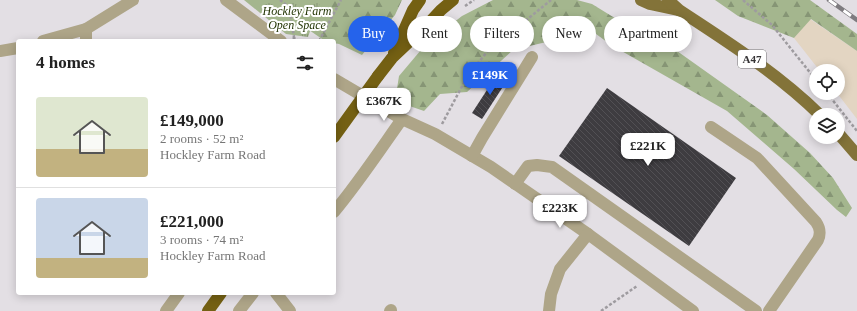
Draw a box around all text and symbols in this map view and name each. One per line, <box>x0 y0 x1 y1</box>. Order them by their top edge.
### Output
park label: Hockley Farm Open Space <box>262 4 332 32</box>
chip: Buy <box>348 16 399 52</box>
chip: Rent <box>407 16 462 52</box>
chip: Filters <box>470 16 534 52</box>
chip: New <box>542 16 596 52</box>
chip: Apartment <box>604 16 692 52</box>
road number: A47 <box>738 50 766 68</box>
icon: filters <box>294 52 316 74</box>
text: 4 homes <box>36 53 95 72</box>
pin: £149K <box>462 62 518 96</box>
map controls <box>809 64 845 144</box>
button: locate <box>809 64 845 100</box>
text: £149K <box>472 67 508 82</box>
pin: £367K <box>356 88 412 122</box>
text: £367K <box>366 93 402 108</box>
button: layers <box>809 108 845 144</box>
text: £149,000 <box>160 111 224 130</box>
icon: home <box>68 113 116 161</box>
text: 2 rooms · 52 m² <box>160 131 243 146</box>
pin: £221K <box>620 133 676 167</box>
text: £221K <box>630 138 666 153</box>
text: Hockley Farm Road <box>160 147 265 162</box>
pin: £223K <box>532 195 588 229</box>
text: £223K <box>542 200 578 215</box>
text: £221,000 <box>160 212 224 231</box>
icon: home <box>68 214 116 262</box>
text: 3 rooms · 74 m² <box>160 232 243 247</box>
text: Hockley Farm Road <box>160 248 265 263</box>

